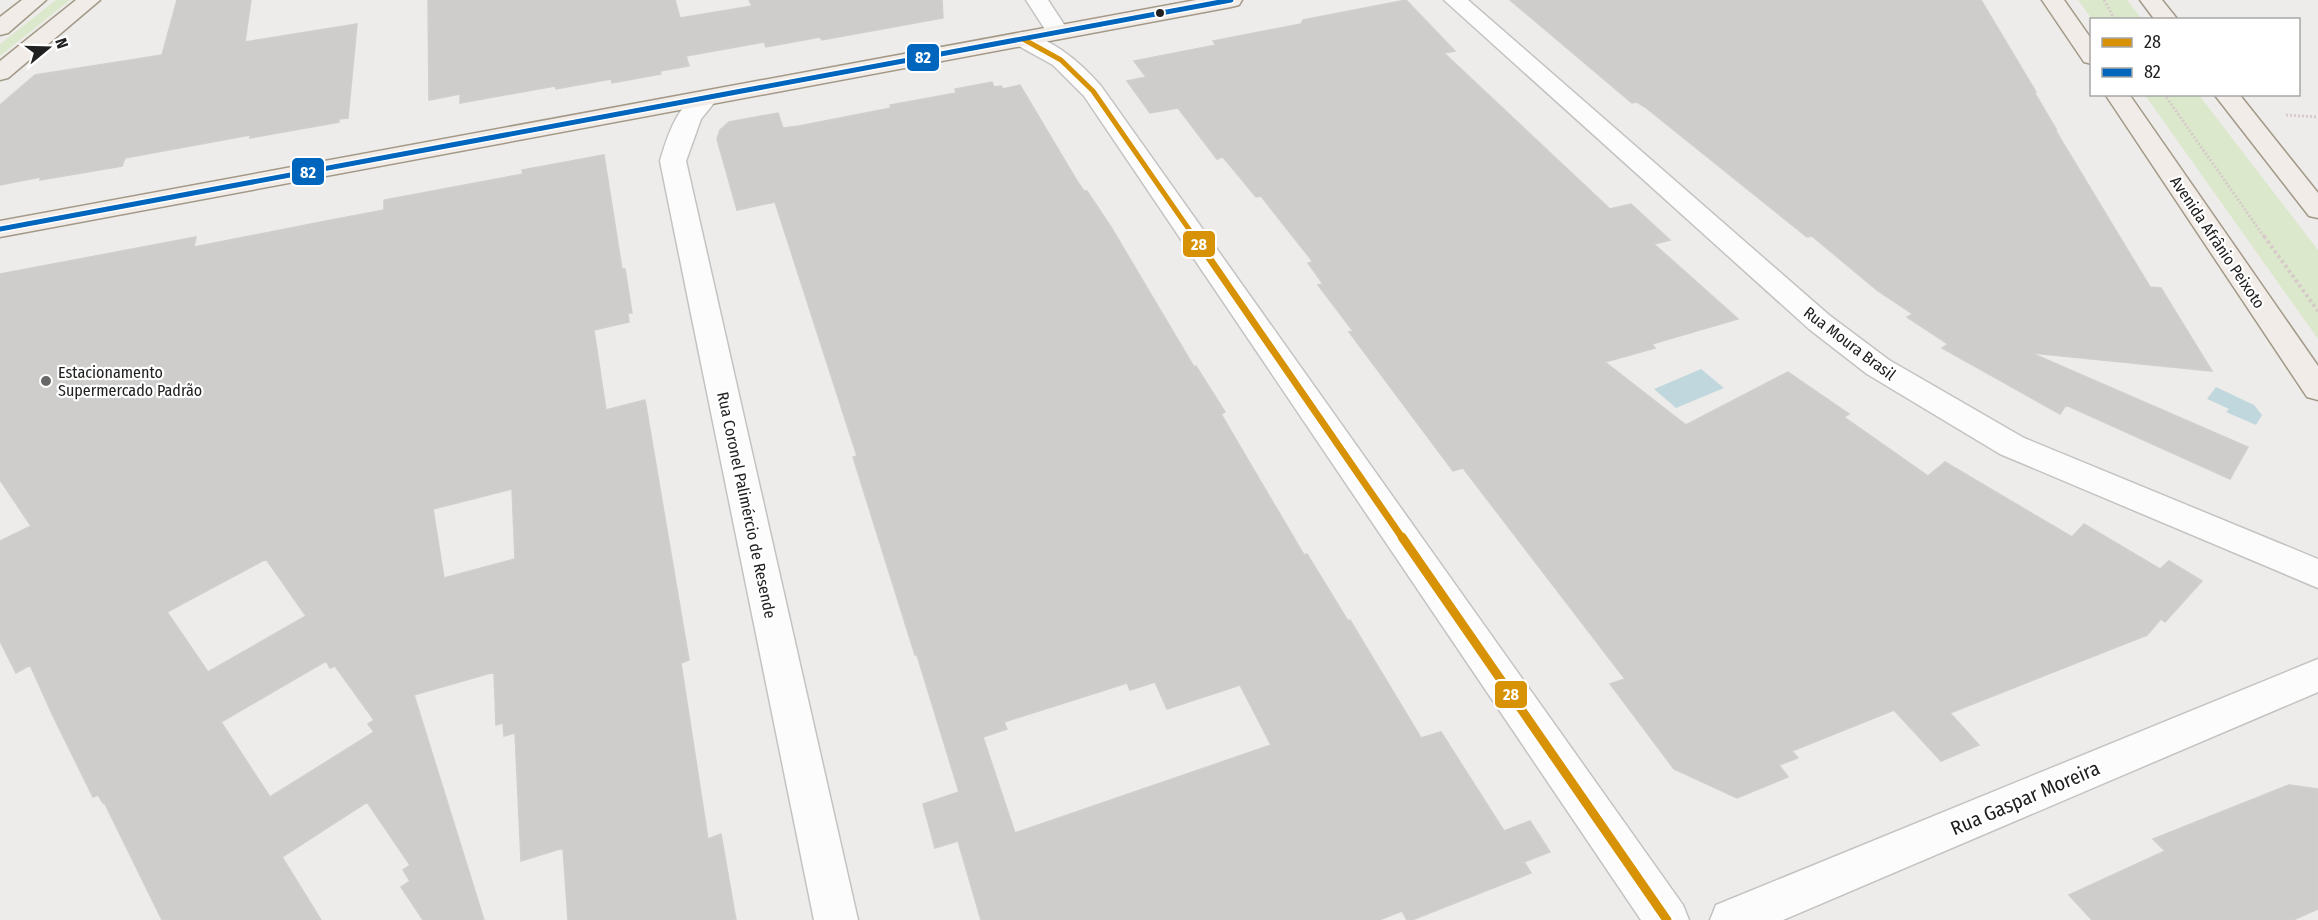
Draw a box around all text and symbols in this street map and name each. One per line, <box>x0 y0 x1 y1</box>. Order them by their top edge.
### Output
unlabelled marker <box>1154 7 1166 19</box>
north arrow <box>18 18 78 78</box>
legend <box>2090 18 2300 96</box>
text: 28 <box>2144 31 2161 53</box>
text: N <box>51 36 72 51</box>
line badge: 82 <box>906 43 940 72</box>
text: 82 <box>915 48 931 67</box>
text: 82 <box>2144 61 2161 83</box>
line badge: 82 <box>291 157 325 186</box>
text: 82 <box>300 163 316 182</box>
street label: Avenida Afrânio Peixoto <box>2166 173 2269 312</box>
line badge: 28 <box>1182 230 1216 258</box>
text: 28 <box>1190 235 1207 254</box>
street label: Rua Moura Brasil <box>1800 303 1899 384</box>
place label: Estacionamento Supermercado Padrão <box>58 363 202 400</box>
marker: Estacionamento Supermercado Padrão <box>39 374 53 388</box>
street label: Rua Coronel Palimércio de Resende <box>713 390 780 620</box>
line badge: 28 <box>1494 680 1528 709</box>
text: 28 <box>1502 685 1519 704</box>
street label: Rua Gaspar Moreira <box>1947 756 2103 840</box>

